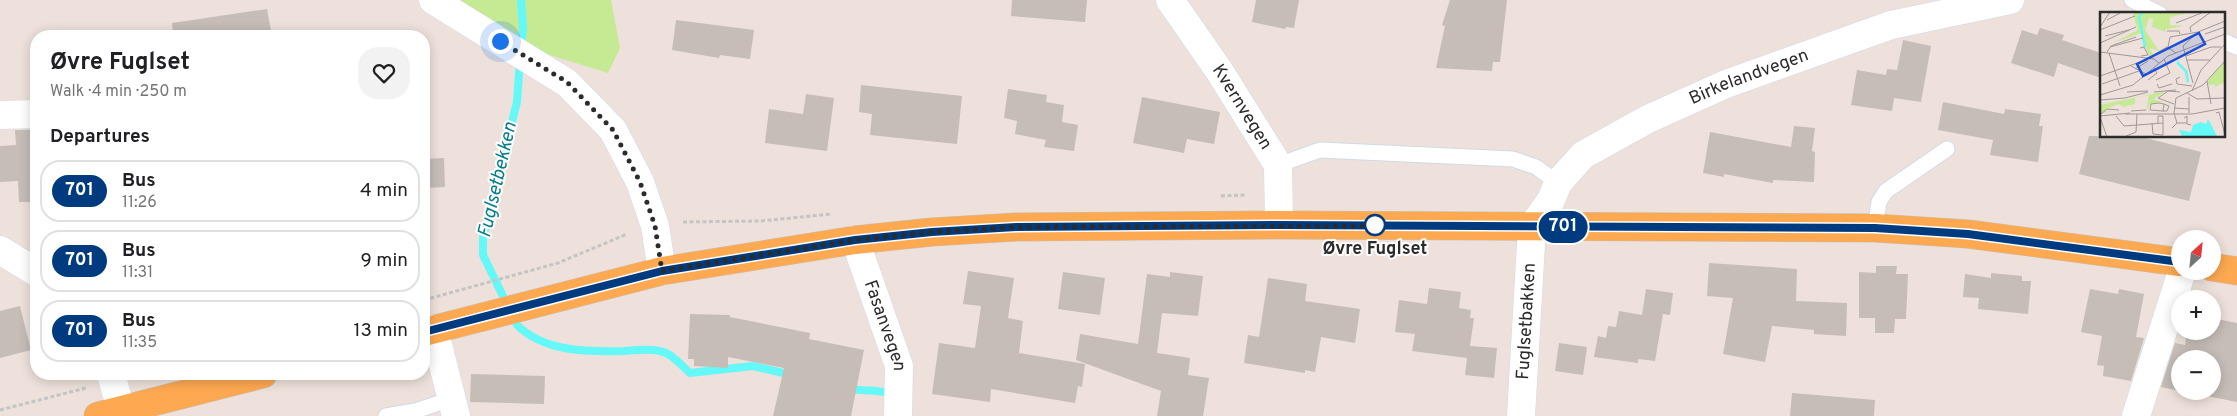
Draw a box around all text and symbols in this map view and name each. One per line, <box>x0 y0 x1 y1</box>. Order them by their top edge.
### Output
inset map <box>2100 12 2224 138</box>
your location <box>488 29 513 54</box>
street label: Birkelandvegen <box>1686 44 1812 111</box>
button: heart <box>358 47 410 99</box>
text: Øvre Fuglset <box>50 48 190 78</box>
street label: Kvernvegen <box>1207 60 1277 154</box>
text: Walk · 4 min · 250 m <box>50 82 187 102</box>
water label: Fuglsetbekken <box>473 119 523 240</box>
text: Departures <box>50 125 150 149</box>
text: Bus <box>122 169 156 193</box>
text: 701 <box>65 179 94 202</box>
text: 4 min <box>360 179 408 203</box>
text: 11:26 <box>122 193 157 213</box>
line badge: 701 <box>1534 211 1592 243</box>
marker: Øvre Fuglset <box>1364 214 1386 236</box>
text: 701 <box>1549 215 1577 238</box>
north arrow <box>2171 230 2221 280</box>
map controls <box>2171 230 2221 400</box>
place label: Øvre Fuglset <box>1323 238 1427 261</box>
text: Bus <box>122 239 156 263</box>
text: 701 <box>65 249 94 272</box>
text: 9 min <box>361 249 408 273</box>
street label: Fuglsetbakken <box>1512 262 1541 380</box>
text: 11:31 <box>122 263 153 283</box>
street label: Fasanvegen <box>858 277 911 371</box>
button: + <box>2171 290 2221 340</box>
text: Bus <box>122 309 156 333</box>
text: 701 <box>65 319 94 342</box>
text: 13 min <box>353 319 408 343</box>
text: 11:35 <box>122 333 157 353</box>
button: − <box>2171 350 2221 400</box>

